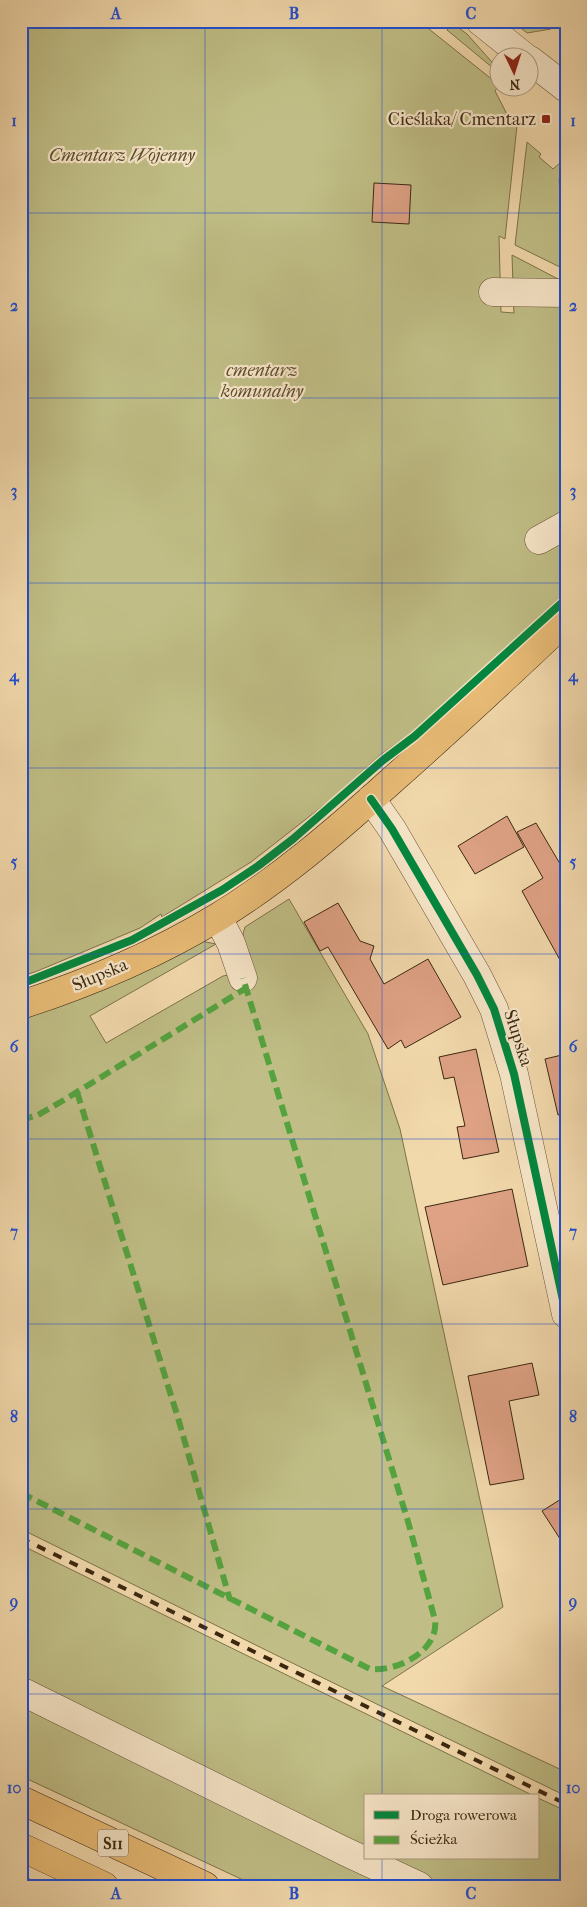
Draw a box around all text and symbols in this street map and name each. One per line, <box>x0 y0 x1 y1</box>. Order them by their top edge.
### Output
text: A <box>110 4 122 23</box>
text: B <box>289 4 299 23</box>
text: C <box>466 4 477 23</box>
north arrow <box>490 48 540 98</box>
text: N <box>509 76 521 93</box>
place label: Cieślaka/ Cmentarz <box>388 109 536 130</box>
text: 1 <box>11 111 17 130</box>
text: 1 <box>570 111 576 130</box>
marker: Cieślaka/ Cmentarz <box>540 113 552 125</box>
park label: Cmentarz Wojenny <box>49 145 195 166</box>
text: 2 <box>10 296 18 315</box>
text: 2 <box>569 296 577 315</box>
park label: cmentarz komunalny <box>220 360 304 402</box>
text: 3 <box>11 481 17 501</box>
text: 3 <box>570 481 576 501</box>
text: 4 <box>8 666 20 686</box>
text: 4 <box>567 666 579 686</box>
text: 5 <box>11 852 18 871</box>
text: 5 <box>570 852 577 871</box>
street label: Słupska <box>69 954 132 996</box>
street label: Słupska <box>499 1007 537 1070</box>
text: 6 <box>10 1037 19 1056</box>
text: 6 <box>569 1037 578 1056</box>
text: 7 <box>9 1222 18 1241</box>
text: 7 <box>568 1222 577 1241</box>
text: 8 <box>10 1407 18 1426</box>
text: 8 <box>569 1407 577 1426</box>
text: 9 <box>9 1592 18 1612</box>
text: 9 <box>568 1592 577 1612</box>
text: 10 <box>7 1778 21 1797</box>
text: 10 <box>566 1778 580 1797</box>
legend <box>364 1794 540 1860</box>
text: Droga rowerowa <box>410 1806 518 1824</box>
road number: S11 <box>98 1830 128 1856</box>
text: Ścieżka <box>410 1830 458 1848</box>
text: A <box>110 1884 122 1903</box>
text: B <box>289 1884 299 1903</box>
text: C <box>466 1884 477 1903</box>

